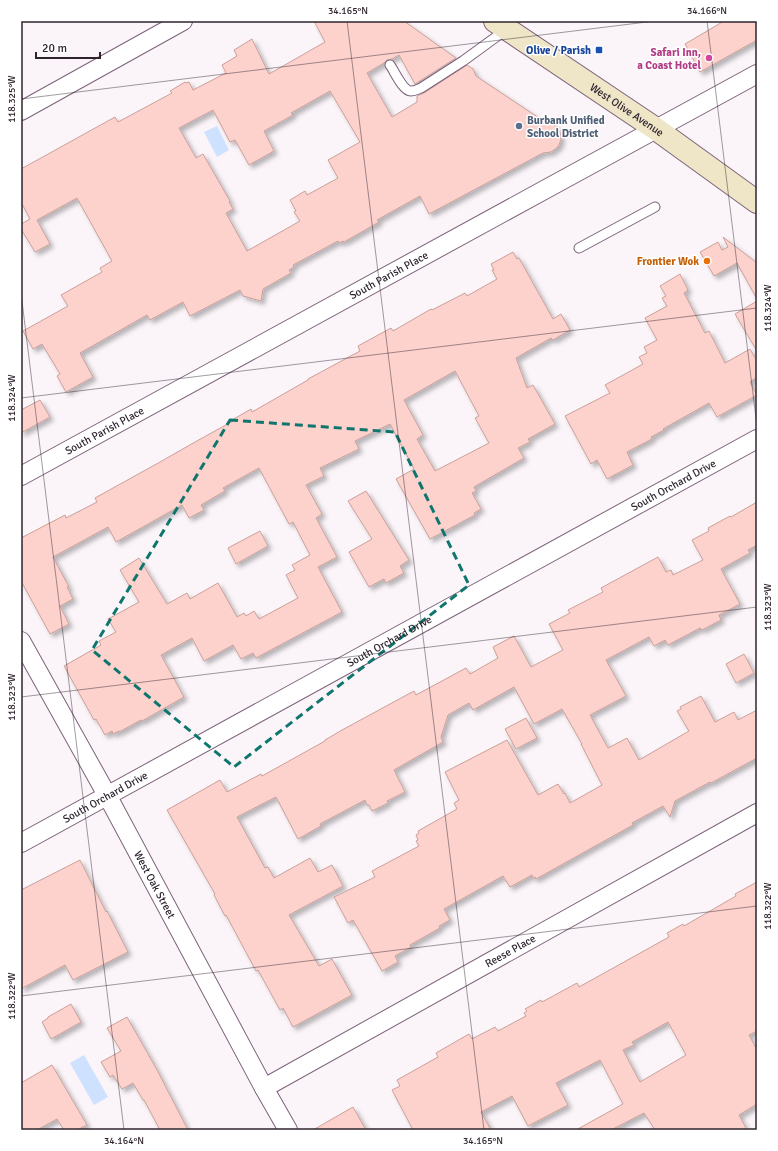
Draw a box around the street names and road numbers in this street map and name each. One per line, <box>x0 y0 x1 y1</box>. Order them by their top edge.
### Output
street label: West Olive Avenue <box>587 81 666 139</box>
street label: South Parish Place <box>347 249 431 302</box>
street label: South Parish Place <box>63 404 146 458</box>
street label: South Orchard Drive <box>629 457 718 514</box>
street label: South Orchard Drive <box>345 613 434 670</box>
street label: South Orchard Drive <box>61 769 150 826</box>
street label: West Oak Street <box>131 849 178 921</box>
street label: Reese Place <box>483 932 538 970</box>

